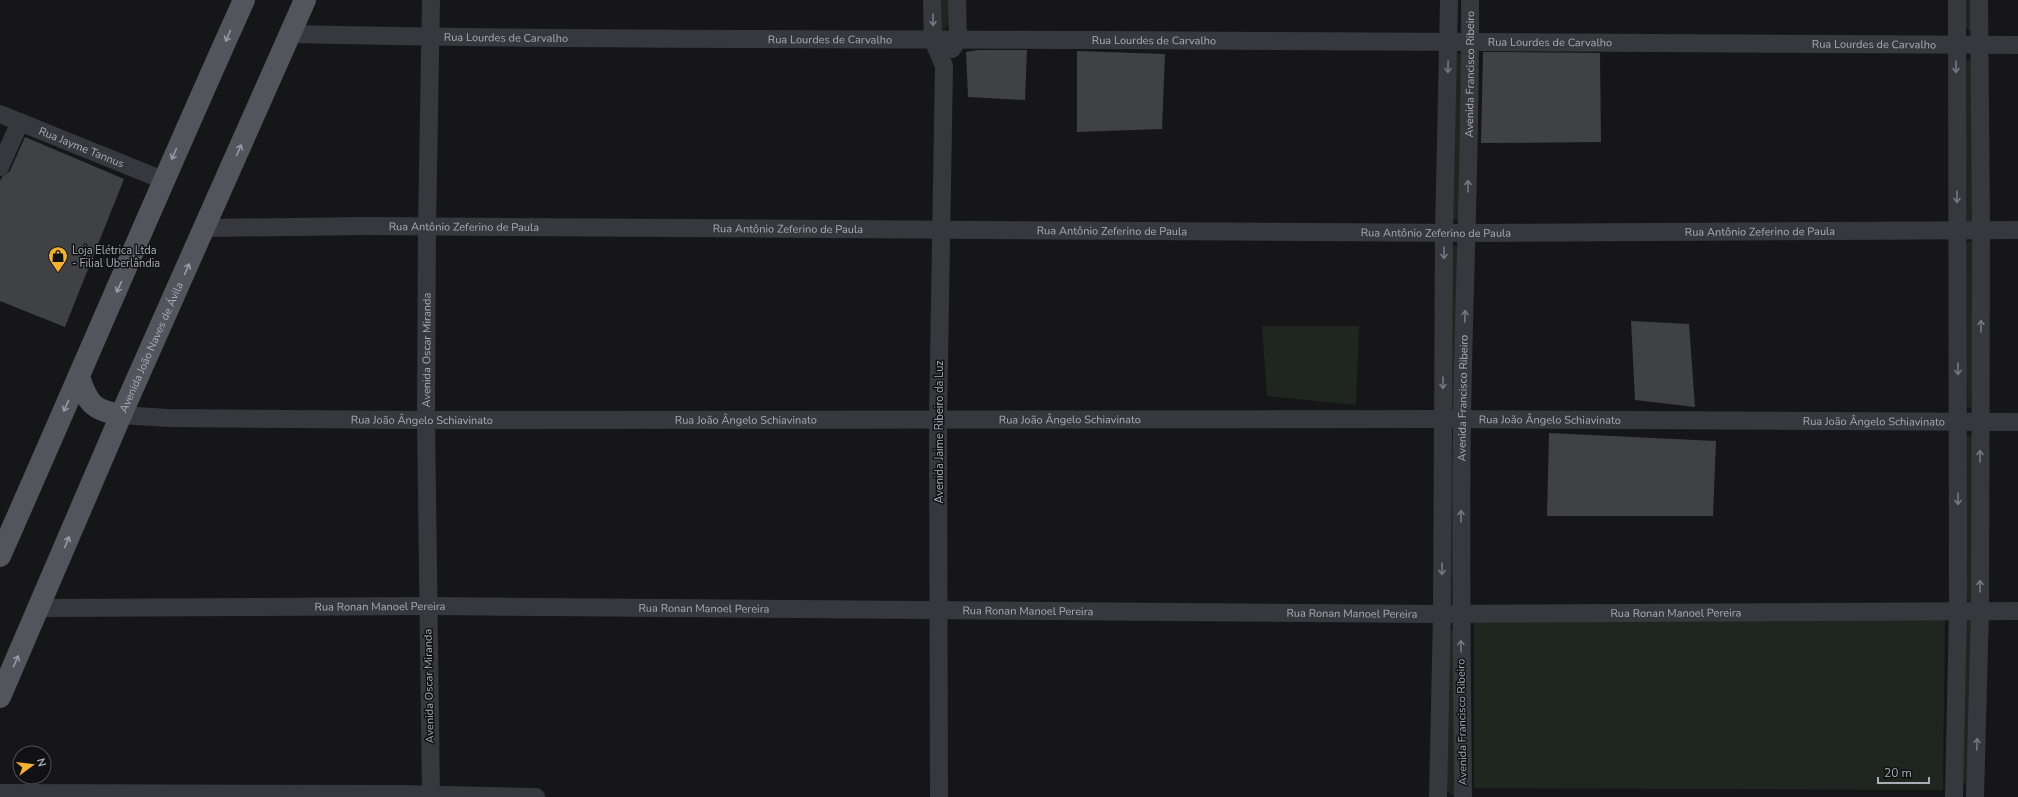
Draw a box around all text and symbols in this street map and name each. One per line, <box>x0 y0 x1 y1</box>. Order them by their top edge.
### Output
street label: Avenida Francisco Ribeiro <box>1461 11 1478 138</box>
one-way arrow <box>929 13 937 26</box>
one-way arrow <box>224 29 231 41</box>
street label: Rua Lourdes de Carvalho <box>444 29 568 46</box>
street label: Rua Lourdes de Carvalho <box>768 32 892 47</box>
street label: Rua Lourdes de Carvalho <box>1092 32 1216 48</box>
street label: Rua Lourdes de Carvalho <box>1488 34 1612 50</box>
street label: Rua Lourdes de Carvalho <box>1812 36 1936 52</box>
one-way arrow <box>1444 60 1452 73</box>
one-way arrow <box>1952 60 1960 73</box>
street label: Rua Jayme Tannus <box>37 123 127 171</box>
one-way arrow <box>236 144 244 156</box>
one-way arrow <box>170 148 177 160</box>
one-way arrow <box>1464 180 1472 193</box>
one-way arrow <box>1953 190 1961 203</box>
street label: Rua Antônio Zeferino de Paula <box>389 219 539 235</box>
street label: Rua Antônio Zeferino de Paula <box>713 221 863 237</box>
street label: Rua Antônio Zeferino de Paula <box>1037 223 1187 239</box>
street label: Rua Antônio Zeferino de Paula <box>1685 223 1835 239</box>
street label: Rua Antônio Zeferino de Paula <box>1361 225 1511 241</box>
place label: Loja Elétrica Ltda - Filial Uberlândia <box>72 243 160 271</box>
shop icon: Loja Elétrica Ltda - Filial Uberlândia <box>47 245 69 273</box>
one-way arrow <box>1440 246 1447 259</box>
one-way arrow <box>184 263 191 275</box>
street label: Avenida João Naves de Ávila <box>116 279 187 415</box>
one-way arrow <box>114 280 122 292</box>
street label: Avenida Oscar Miranda <box>419 292 434 407</box>
one-way arrow <box>1461 310 1469 323</box>
one-way arrow <box>1977 320 1985 333</box>
street label: Avenida Francisco Ribeiro <box>1454 335 1471 461</box>
street label: Avenida Jaime Ribeiro da Luz <box>932 361 947 503</box>
one-way arrow <box>1954 362 1962 375</box>
one-way arrow <box>1439 376 1447 389</box>
one-way arrow <box>62 399 70 411</box>
street label: Rua João Ângelo Schiavinato <box>351 411 493 428</box>
street label: Rua João Ângelo Schiavinato <box>675 411 817 427</box>
street label: Rua João Ângelo Schiavinato <box>999 411 1141 427</box>
street label: Rua João Ângelo Schiavinato <box>1479 411 1621 427</box>
street label: Rua João Ângelo Schiavinato <box>1803 413 1945 429</box>
one-way arrow <box>1976 450 1984 463</box>
one-way arrow <box>1954 492 1962 505</box>
one-way arrow <box>1457 510 1465 523</box>
one-way arrow <box>64 536 71 548</box>
one-way arrow <box>1438 562 1446 575</box>
one-way arrow <box>1976 580 1984 593</box>
street label: Rua Ronan Manoel Pereira <box>314 598 446 614</box>
street label: Rua Ronan Manoel Pereira <box>638 600 770 616</box>
street label: Rua Ronan Manoel Pereira <box>962 603 1094 619</box>
street label: Rua Ronan Manoel Pereira <box>1286 605 1418 621</box>
street label: Rua Ronan Manoel Pereira <box>1610 605 1742 621</box>
street label: Avenida Oscar Miranda <box>420 628 437 743</box>
one-way arrow <box>1457 640 1465 653</box>
one-way arrow <box>12 655 20 667</box>
street label: Avenida Francisco Ribeiro <box>1453 659 1471 785</box>
one-way arrow <box>1973 738 1981 751</box>
north arrow <box>12 745 52 785</box>
text: N <box>33 757 49 768</box>
scale bar <box>1878 759 1929 785</box>
text: 20 m <box>1884 765 1912 781</box>

